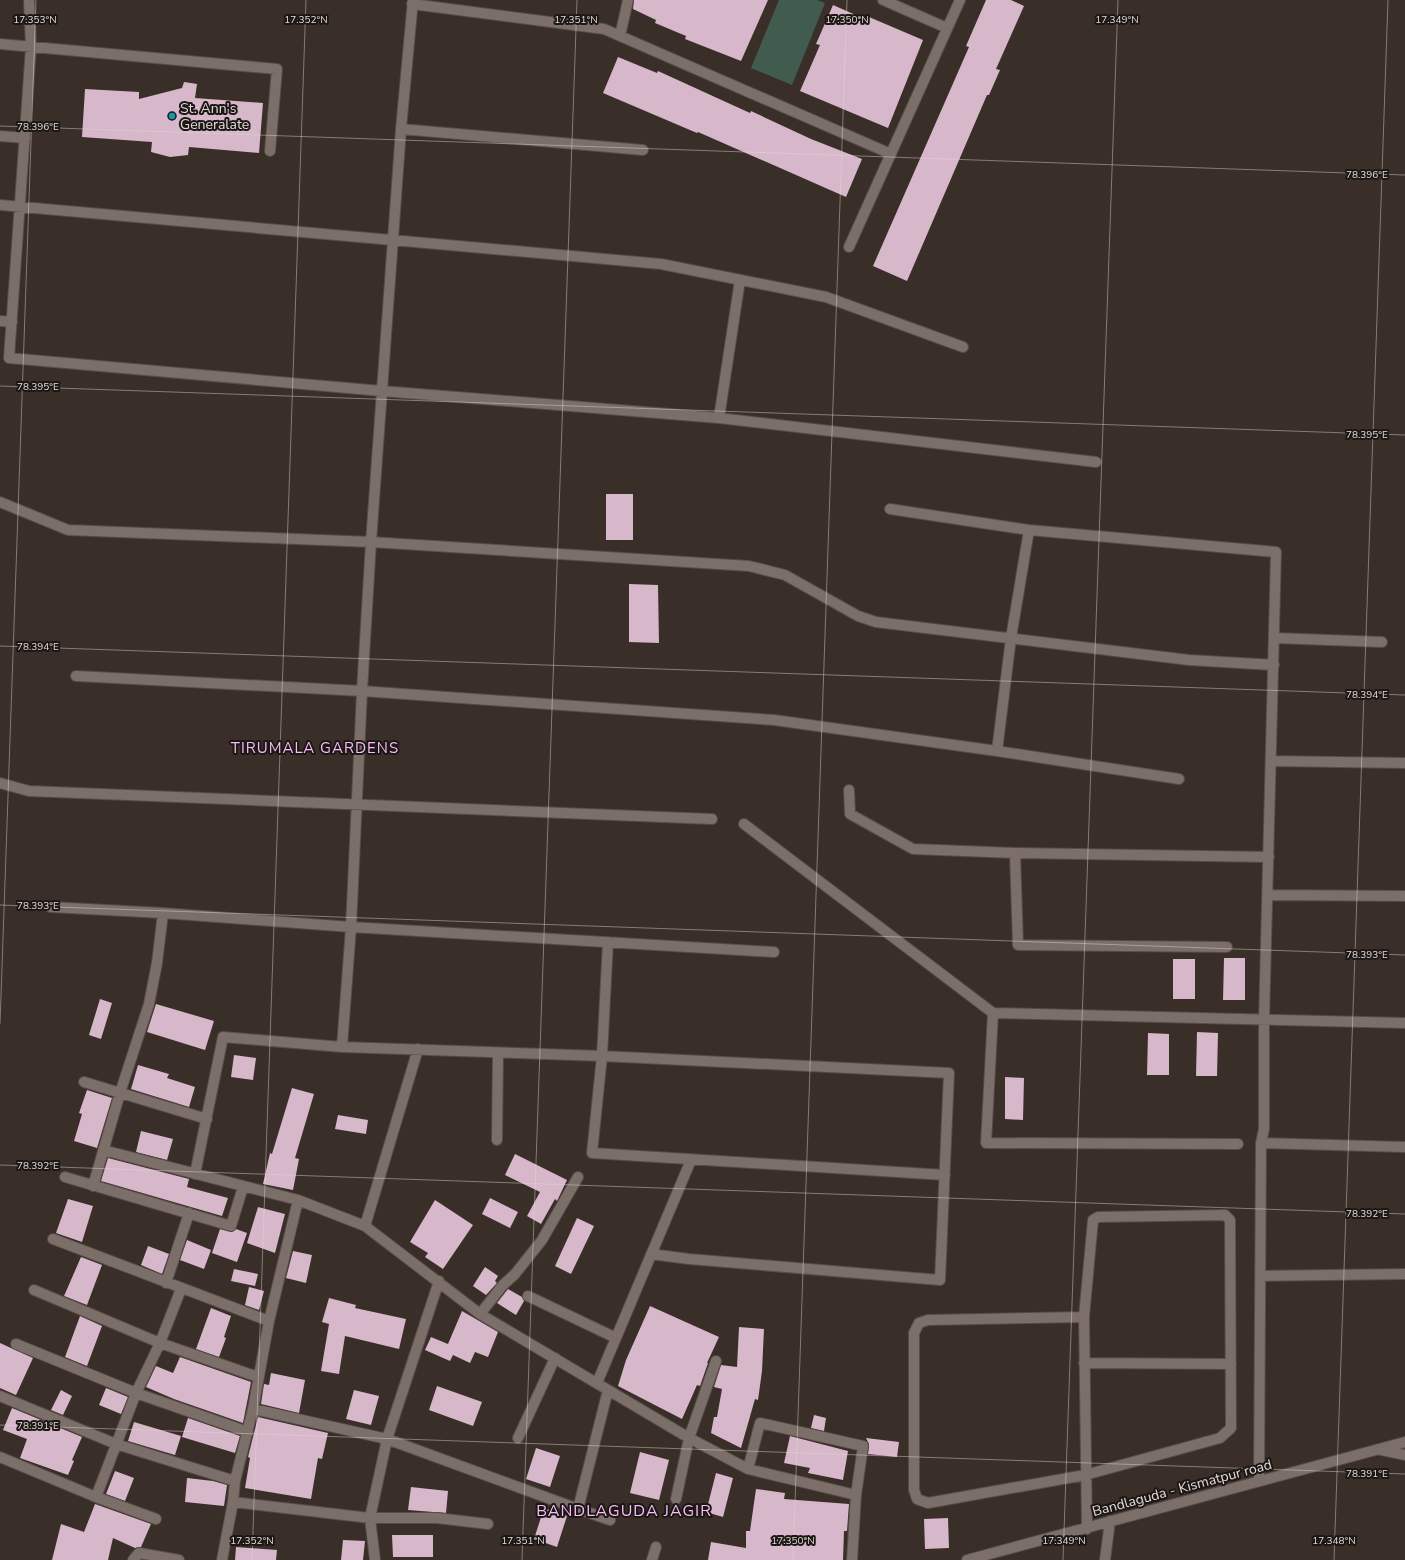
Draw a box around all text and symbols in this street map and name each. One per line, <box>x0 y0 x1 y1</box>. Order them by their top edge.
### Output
text: 17.353°N <box>13 13 57 27</box>
text: 17.352°N <box>284 13 328 27</box>
text: 17.351°N <box>554 13 598 27</box>
text: 17.350°N <box>825 13 869 27</box>
text: 17.349°N <box>1095 13 1139 27</box>
place label: St. Ann's Generalate <box>180 99 249 134</box>
marker: St. Ann's Generalate <box>167 111 177 121</box>
text: 78.396°E <box>17 120 59 134</box>
text: 78.396°E <box>1346 168 1388 182</box>
text: 78.395°E <box>17 380 59 394</box>
text: 78.395°E <box>1346 428 1388 442</box>
text: 78.394°E <box>17 640 59 654</box>
text: 78.394°E <box>1346 688 1388 702</box>
district label: TIRUMALA GARDENS <box>231 738 399 758</box>
text: 78.393°E <box>17 899 59 913</box>
text: 78.393°E <box>1346 948 1388 962</box>
text: 78.392°E <box>17 1159 59 1173</box>
text: 78.392°E <box>1346 1207 1388 1221</box>
text: 78.391°E <box>17 1419 59 1433</box>
street label: Bandlaguda - Kismatpur road <box>1090 1455 1274 1521</box>
text: 78.391°E <box>1346 1467 1388 1481</box>
district label: BANDLAGUDA JAGIR <box>536 1500 712 1522</box>
text: 17.352°N <box>230 1534 274 1548</box>
text: 17.351°N <box>501 1534 545 1548</box>
text: 17.350°N <box>771 1534 815 1548</box>
text: 17.349°N <box>1042 1534 1086 1548</box>
text: 17.348°N <box>1312 1534 1356 1548</box>

